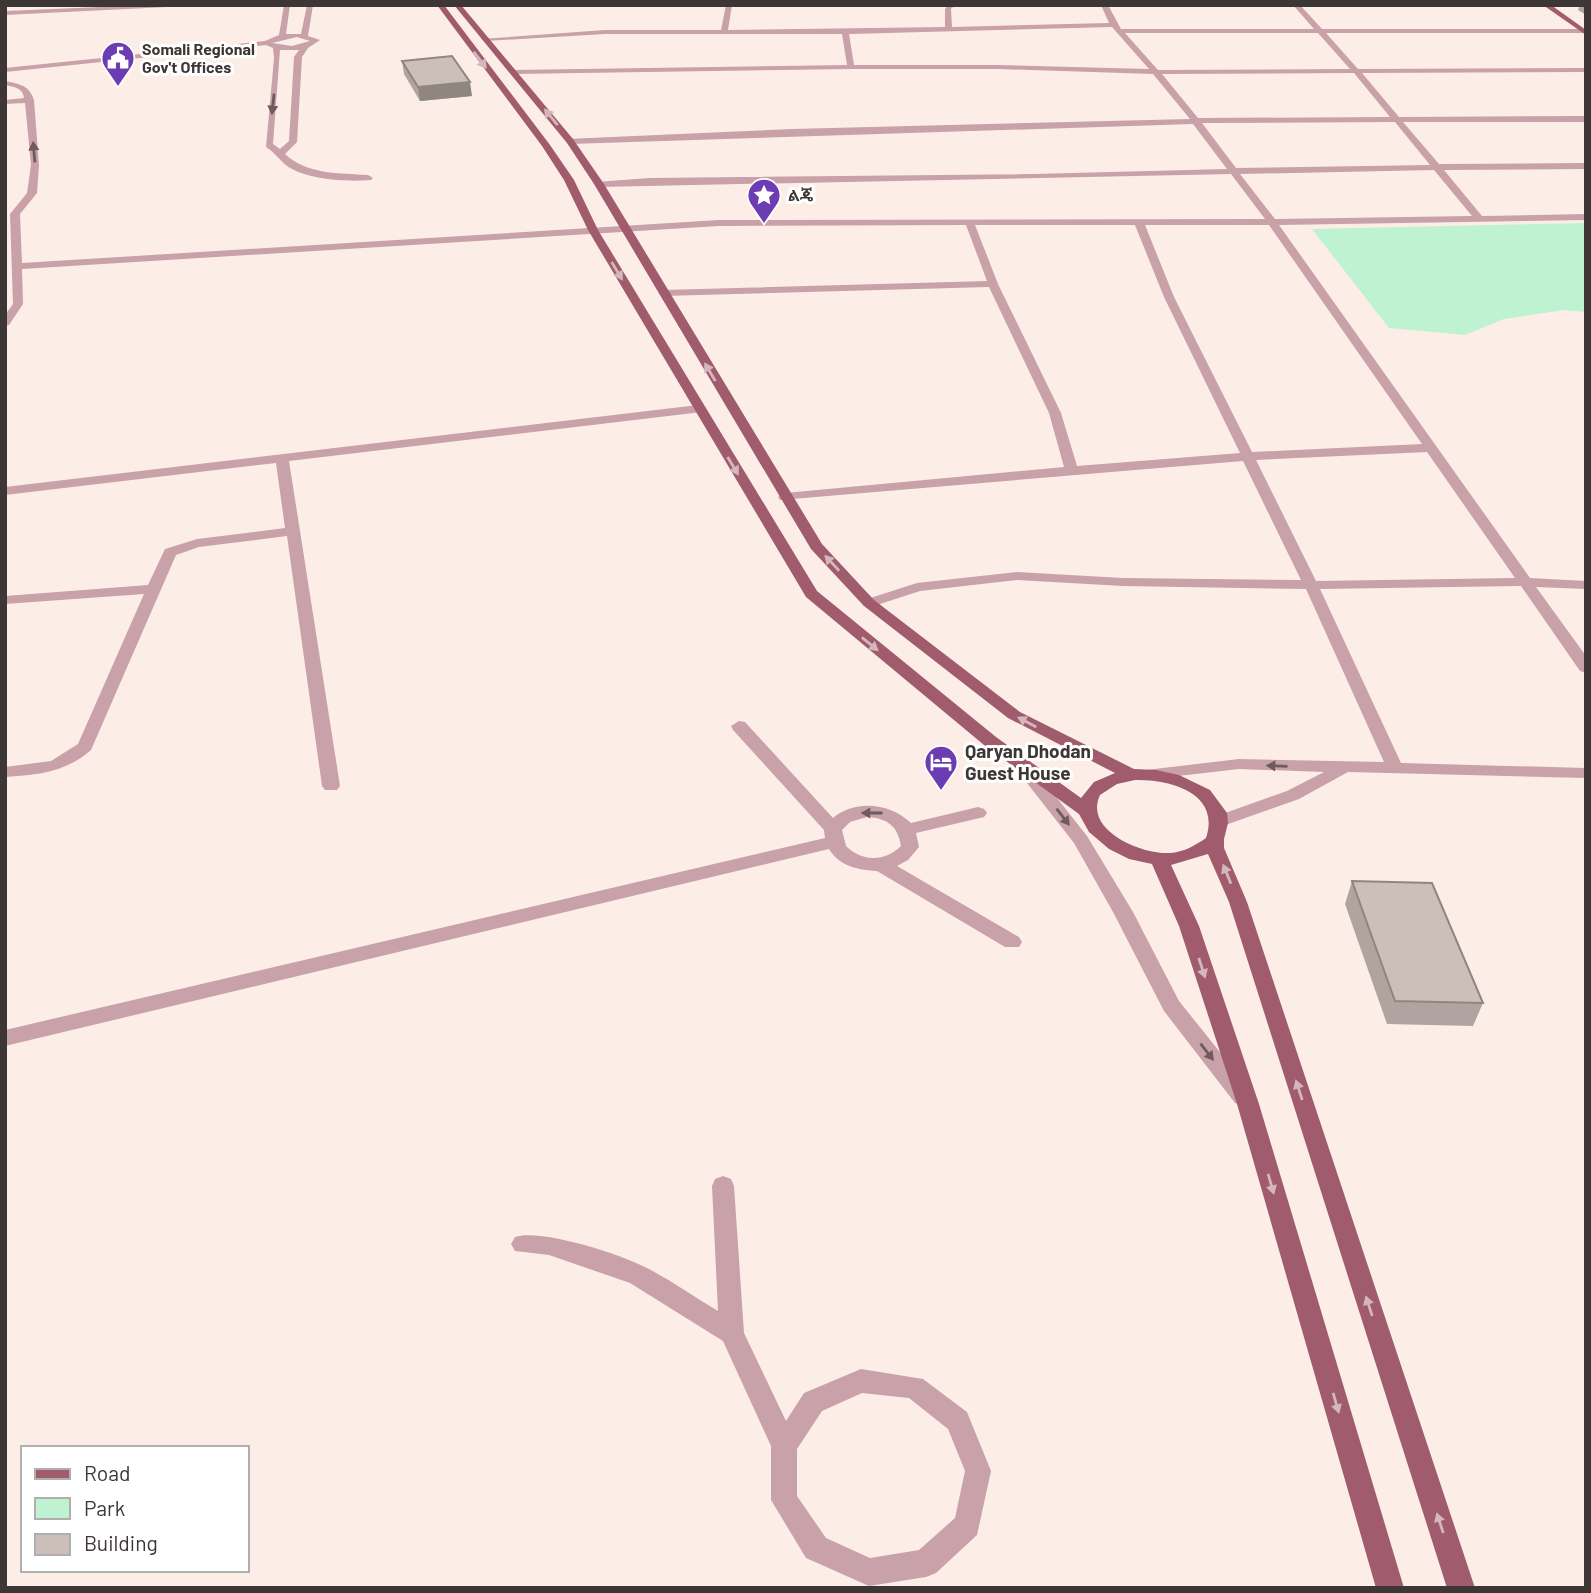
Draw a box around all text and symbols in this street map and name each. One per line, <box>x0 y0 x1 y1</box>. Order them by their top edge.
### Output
public building icon: Somali Regional Gov't Offices <box>99 39 137 88</box>
place label: Somali Regional Gov't Offices <box>142 39 255 76</box>
one-way arrow <box>473 51 487 69</box>
one-way arrow <box>267 93 278 115</box>
one-way arrow <box>543 109 558 127</box>
one-way arrow <box>28 141 39 163</box>
place icon: ልጄ <box>745 176 783 225</box>
place label: ልጄ <box>788 185 814 204</box>
one-way arrow <box>611 261 623 280</box>
one-way arrow <box>704 363 716 382</box>
one-way arrow <box>727 457 740 476</box>
one-way arrow <box>824 554 840 572</box>
one-way arrow <box>861 637 879 652</box>
one-way arrow <box>1017 716 1037 728</box>
place label: Qaryan Dhodan Guest House <box>965 739 1091 784</box>
hotel icon: Qaryan Dhodan Guest House <box>922 743 960 792</box>
one-way arrow <box>1265 760 1287 771</box>
one-way arrow <box>860 807 882 819</box>
one-way arrow <box>1055 808 1070 826</box>
one-way arrow <box>1222 864 1233 885</box>
one-way arrow <box>1198 957 1208 978</box>
one-way arrow <box>1199 1043 1214 1061</box>
one-way arrow <box>1293 1079 1304 1100</box>
one-way arrow <box>1267 1174 1277 1195</box>
one-way arrow <box>1364 1296 1374 1317</box>
one-way arrow <box>1331 1392 1341 1413</box>
legend <box>21 1446 248 1572</box>
text: Road <box>84 1460 130 1485</box>
text: Park <box>84 1495 125 1520</box>
one-way arrow <box>1434 1512 1444 1533</box>
text: Building <box>84 1530 158 1555</box>

